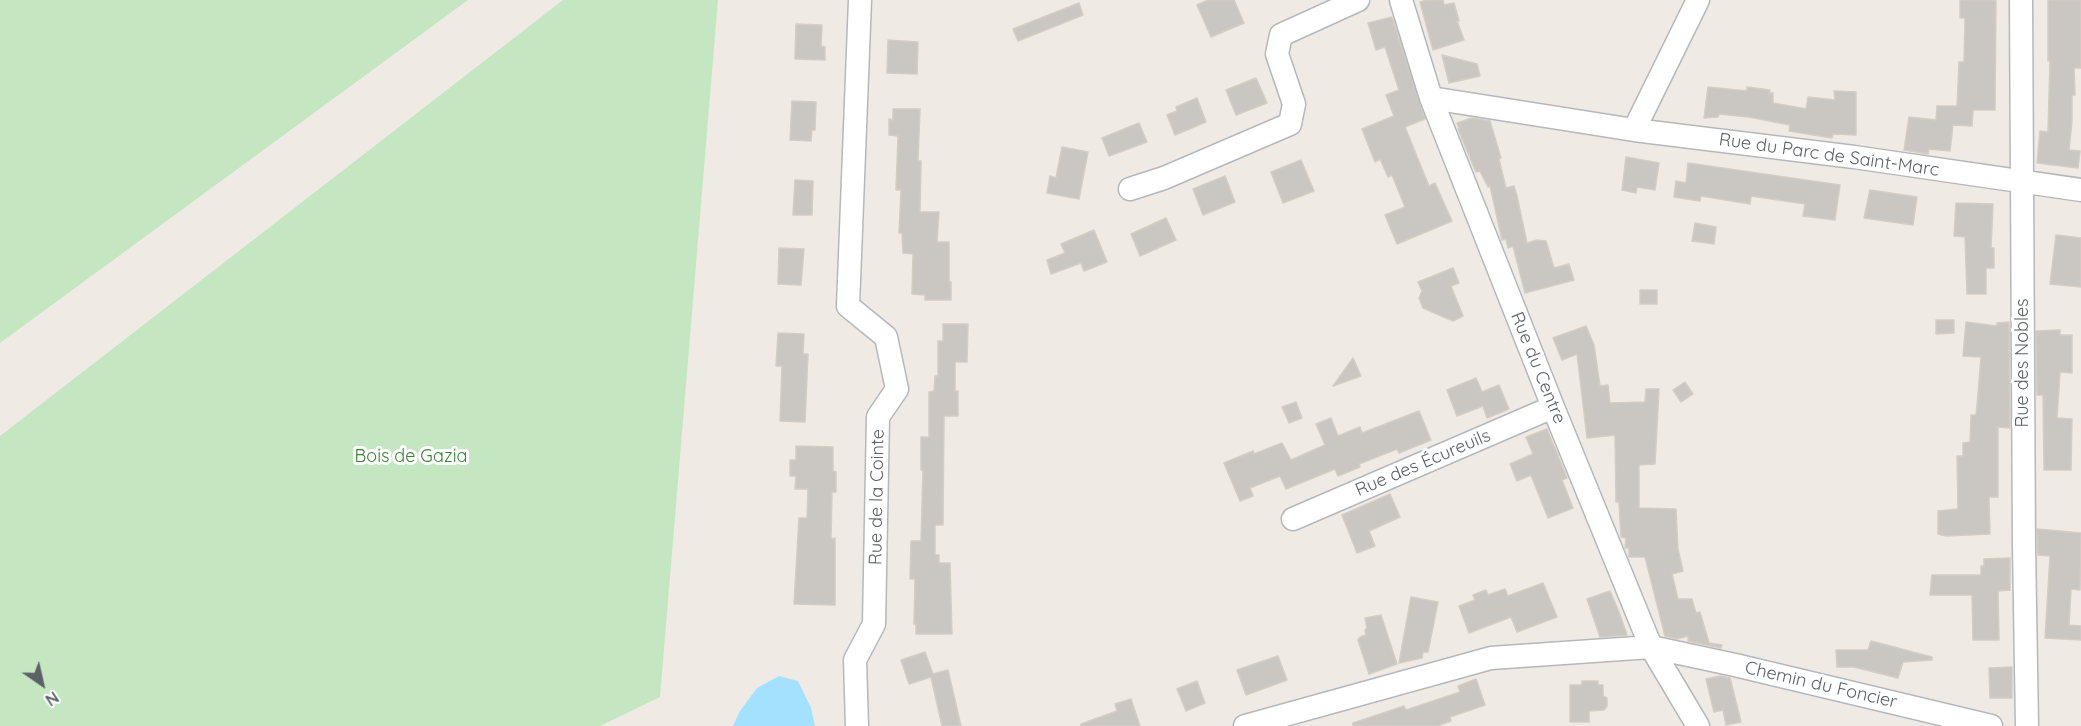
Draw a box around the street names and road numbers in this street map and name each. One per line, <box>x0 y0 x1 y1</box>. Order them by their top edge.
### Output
street label: Rue du Parc de Saint-Marc <box>1718 129 1940 181</box>
street label: Rue des Nobles <box>2012 298 2034 428</box>
street label: Rue du Centre <box>1506 309 1570 427</box>
street label: Rue des Écureuils <box>1352 425 1494 501</box>
street label: Rue de la Cointe <box>865 429 889 565</box>
street label: Chemin du Foncier <box>1743 657 1899 713</box>

